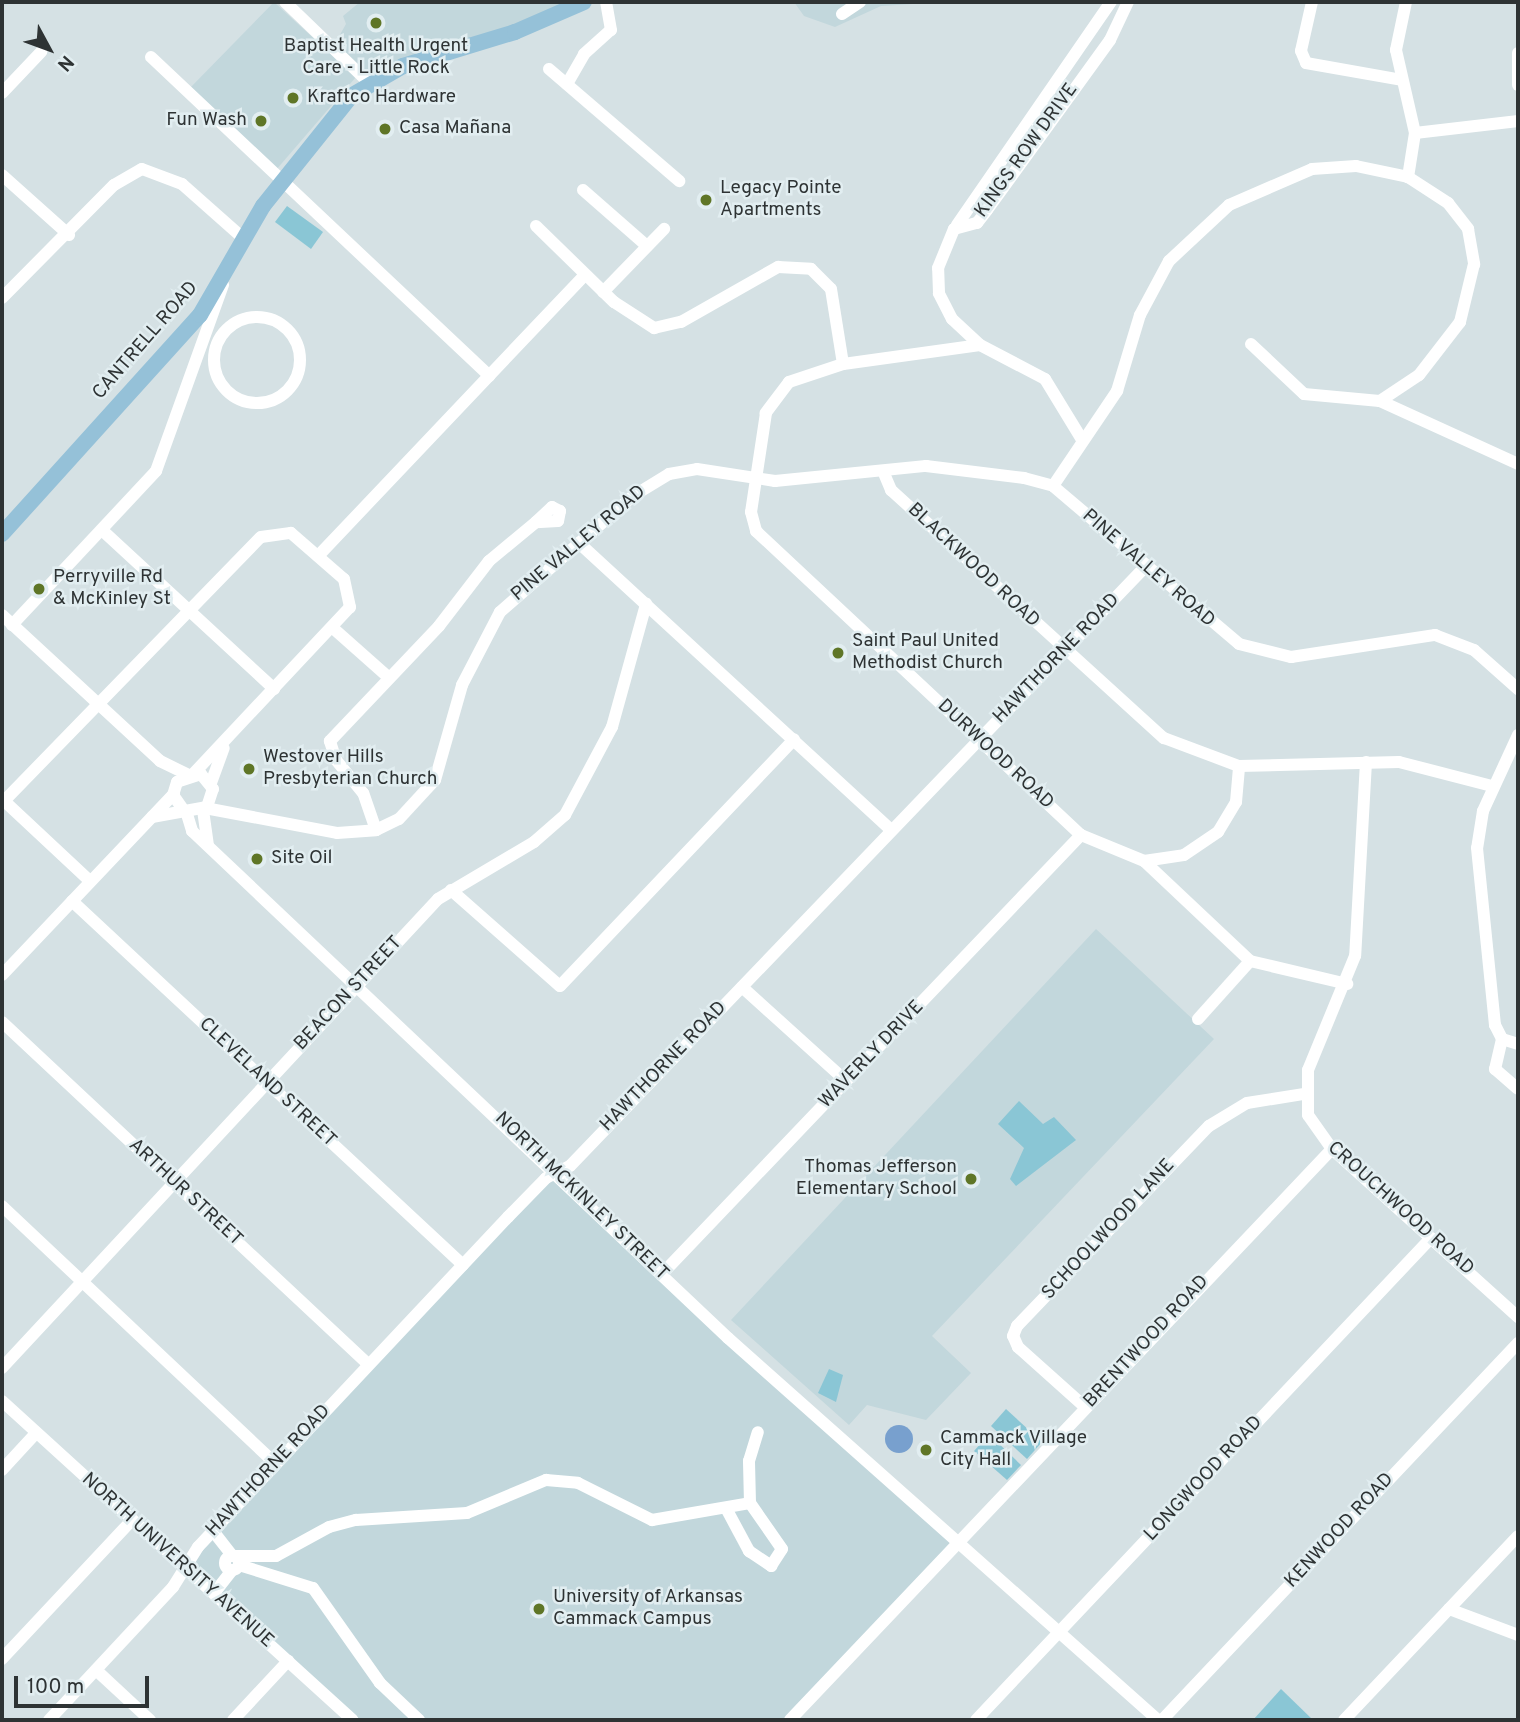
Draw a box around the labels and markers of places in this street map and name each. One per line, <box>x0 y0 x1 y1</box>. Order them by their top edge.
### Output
marker: Baptist Health Urgent Care - Little Rock <box>366 13 386 33</box>
place label: Baptist Health Urgent Care - Little Rock <box>284 36 468 80</box>
place label: Kraftco Hardware <box>307 87 456 109</box>
marker: Kraftco Hardware <box>285 90 301 106</box>
place label: Fun Wash <box>166 110 247 132</box>
marker: Fun Wash <box>253 113 269 129</box>
place label: Casa Mañana <box>399 118 511 140</box>
marker: Casa Mañana <box>377 121 393 137</box>
place label: Legacy Pointe Apartments <box>720 178 842 222</box>
marker: Legacy Pointe Apartments <box>698 192 714 208</box>
place label: Perryville Rd & McKinley St <box>53 567 171 611</box>
marker: Perryville Rd & McKinley St <box>31 581 47 597</box>
place label: Saint Paul United Methodist Church <box>852 631 1003 675</box>
marker: Saint Paul United Methodist Church <box>830 645 846 661</box>
place label: Westover Hills Presbyterian Church <box>263 747 438 791</box>
marker: Westover Hills Presbyterian Church <box>241 761 257 777</box>
place label: Site Oil <box>271 848 333 870</box>
marker: Site Oil <box>249 851 265 867</box>
place label: Thomas Jefferson Elementary School <box>796 1157 957 1201</box>
marker: Thomas Jefferson Elementary School <box>963 1171 979 1187</box>
place label: Cammack Village City Hall <box>940 1428 1088 1472</box>
marker: Cammack Village City Hall <box>918 1442 934 1458</box>
place label: University of Arkansas Cammack Campus <box>553 1587 744 1631</box>
marker: University of Arkansas Cammack Campus <box>531 1601 547 1617</box>

